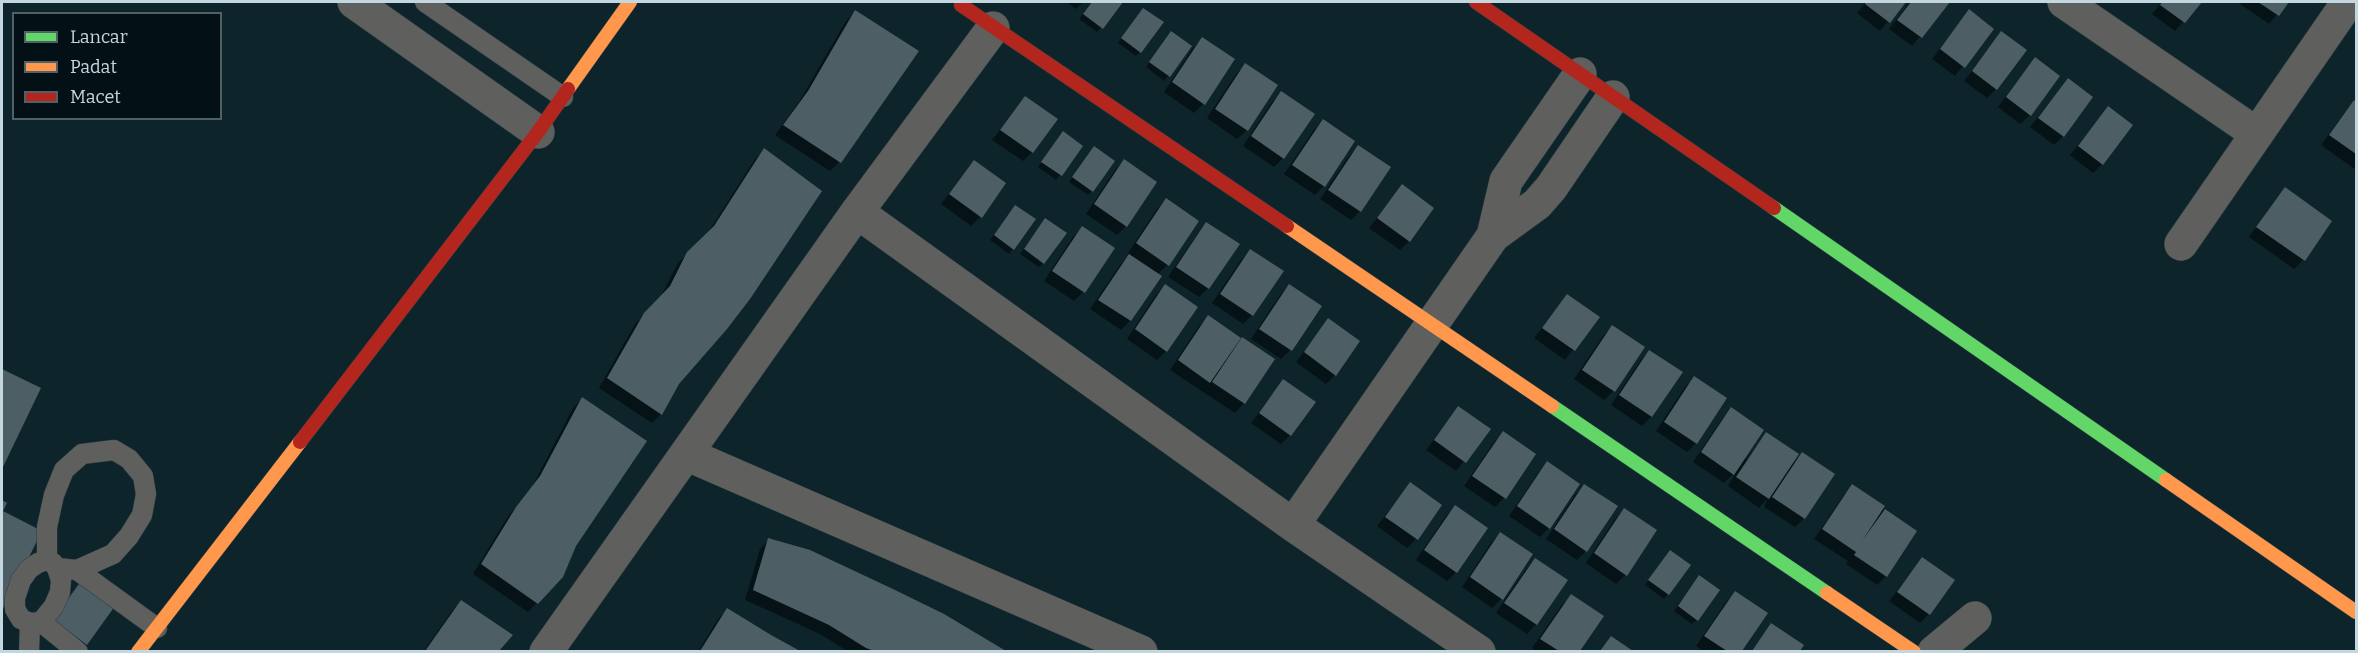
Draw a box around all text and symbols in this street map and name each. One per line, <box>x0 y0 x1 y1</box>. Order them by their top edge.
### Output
legend <box>12 12 222 120</box>
text: Lancar <box>70 26 128 48</box>
text: Padat <box>70 56 117 78</box>
text: Macet <box>70 86 121 108</box>

